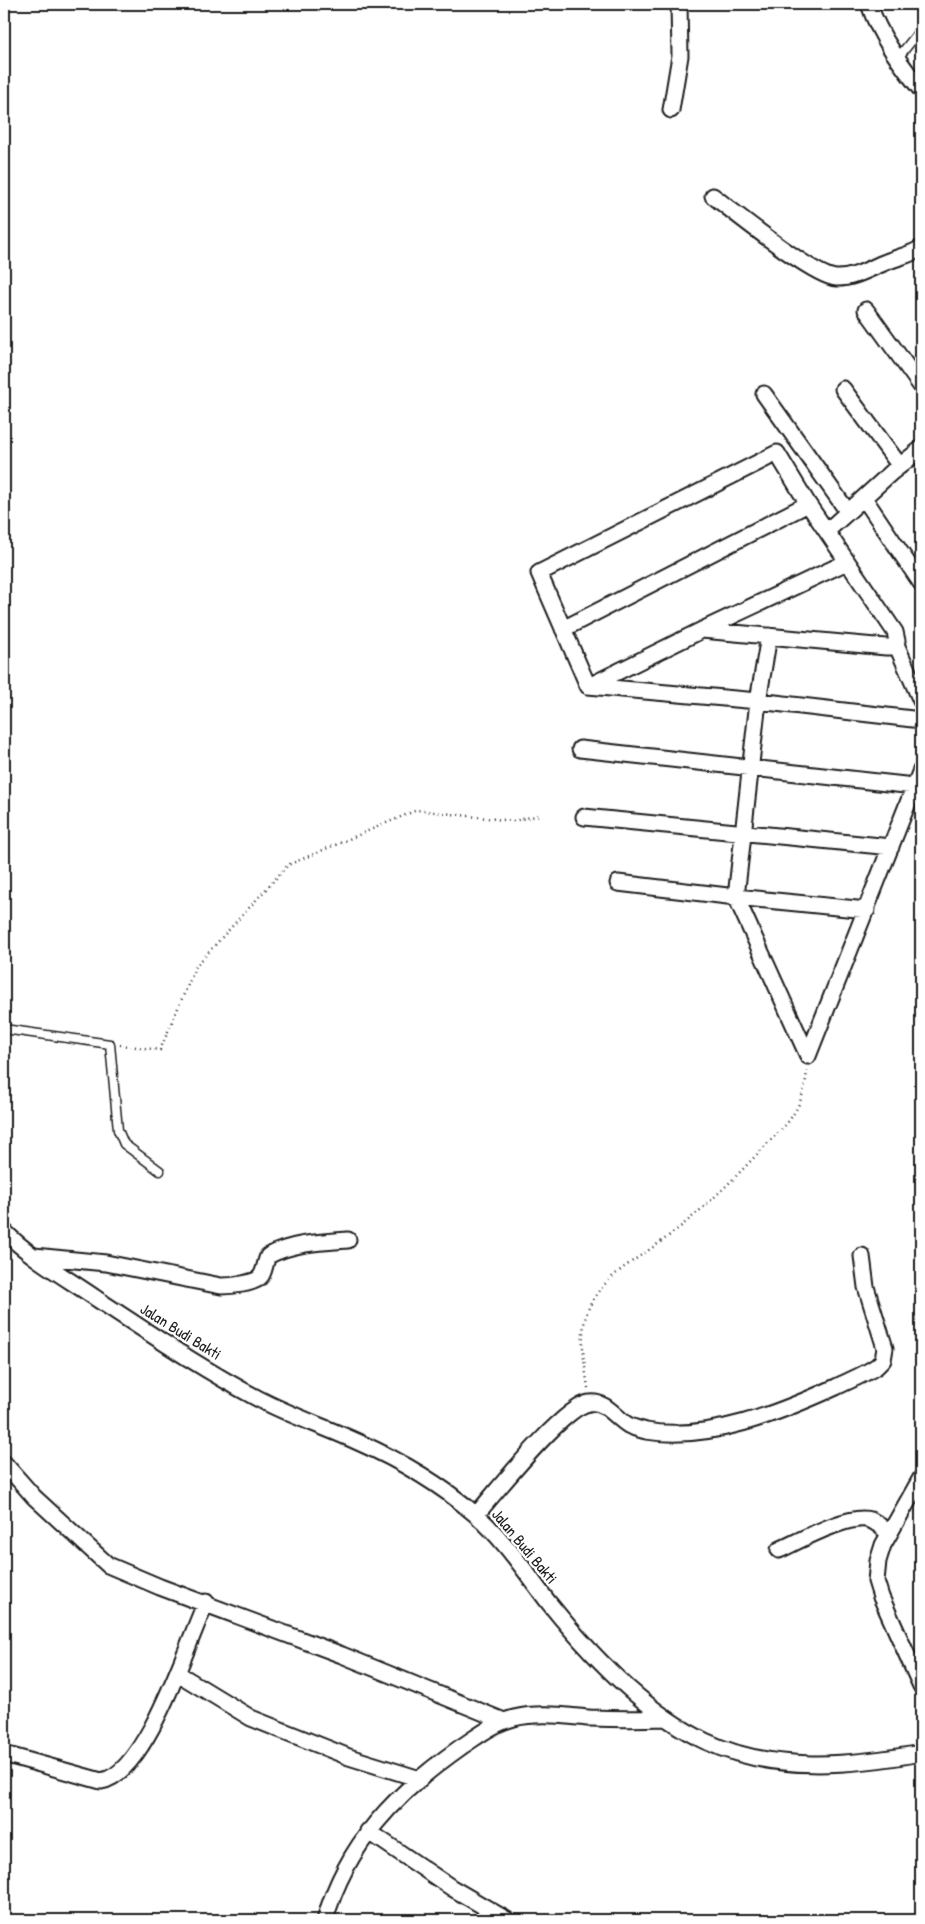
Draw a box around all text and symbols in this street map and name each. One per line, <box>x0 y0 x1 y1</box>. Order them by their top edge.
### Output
street label: Jalan Budi Bakti <box>136 1297 226 1365</box>
street label: Jalan Budi Bakti <box>487 1504 563 1588</box>

